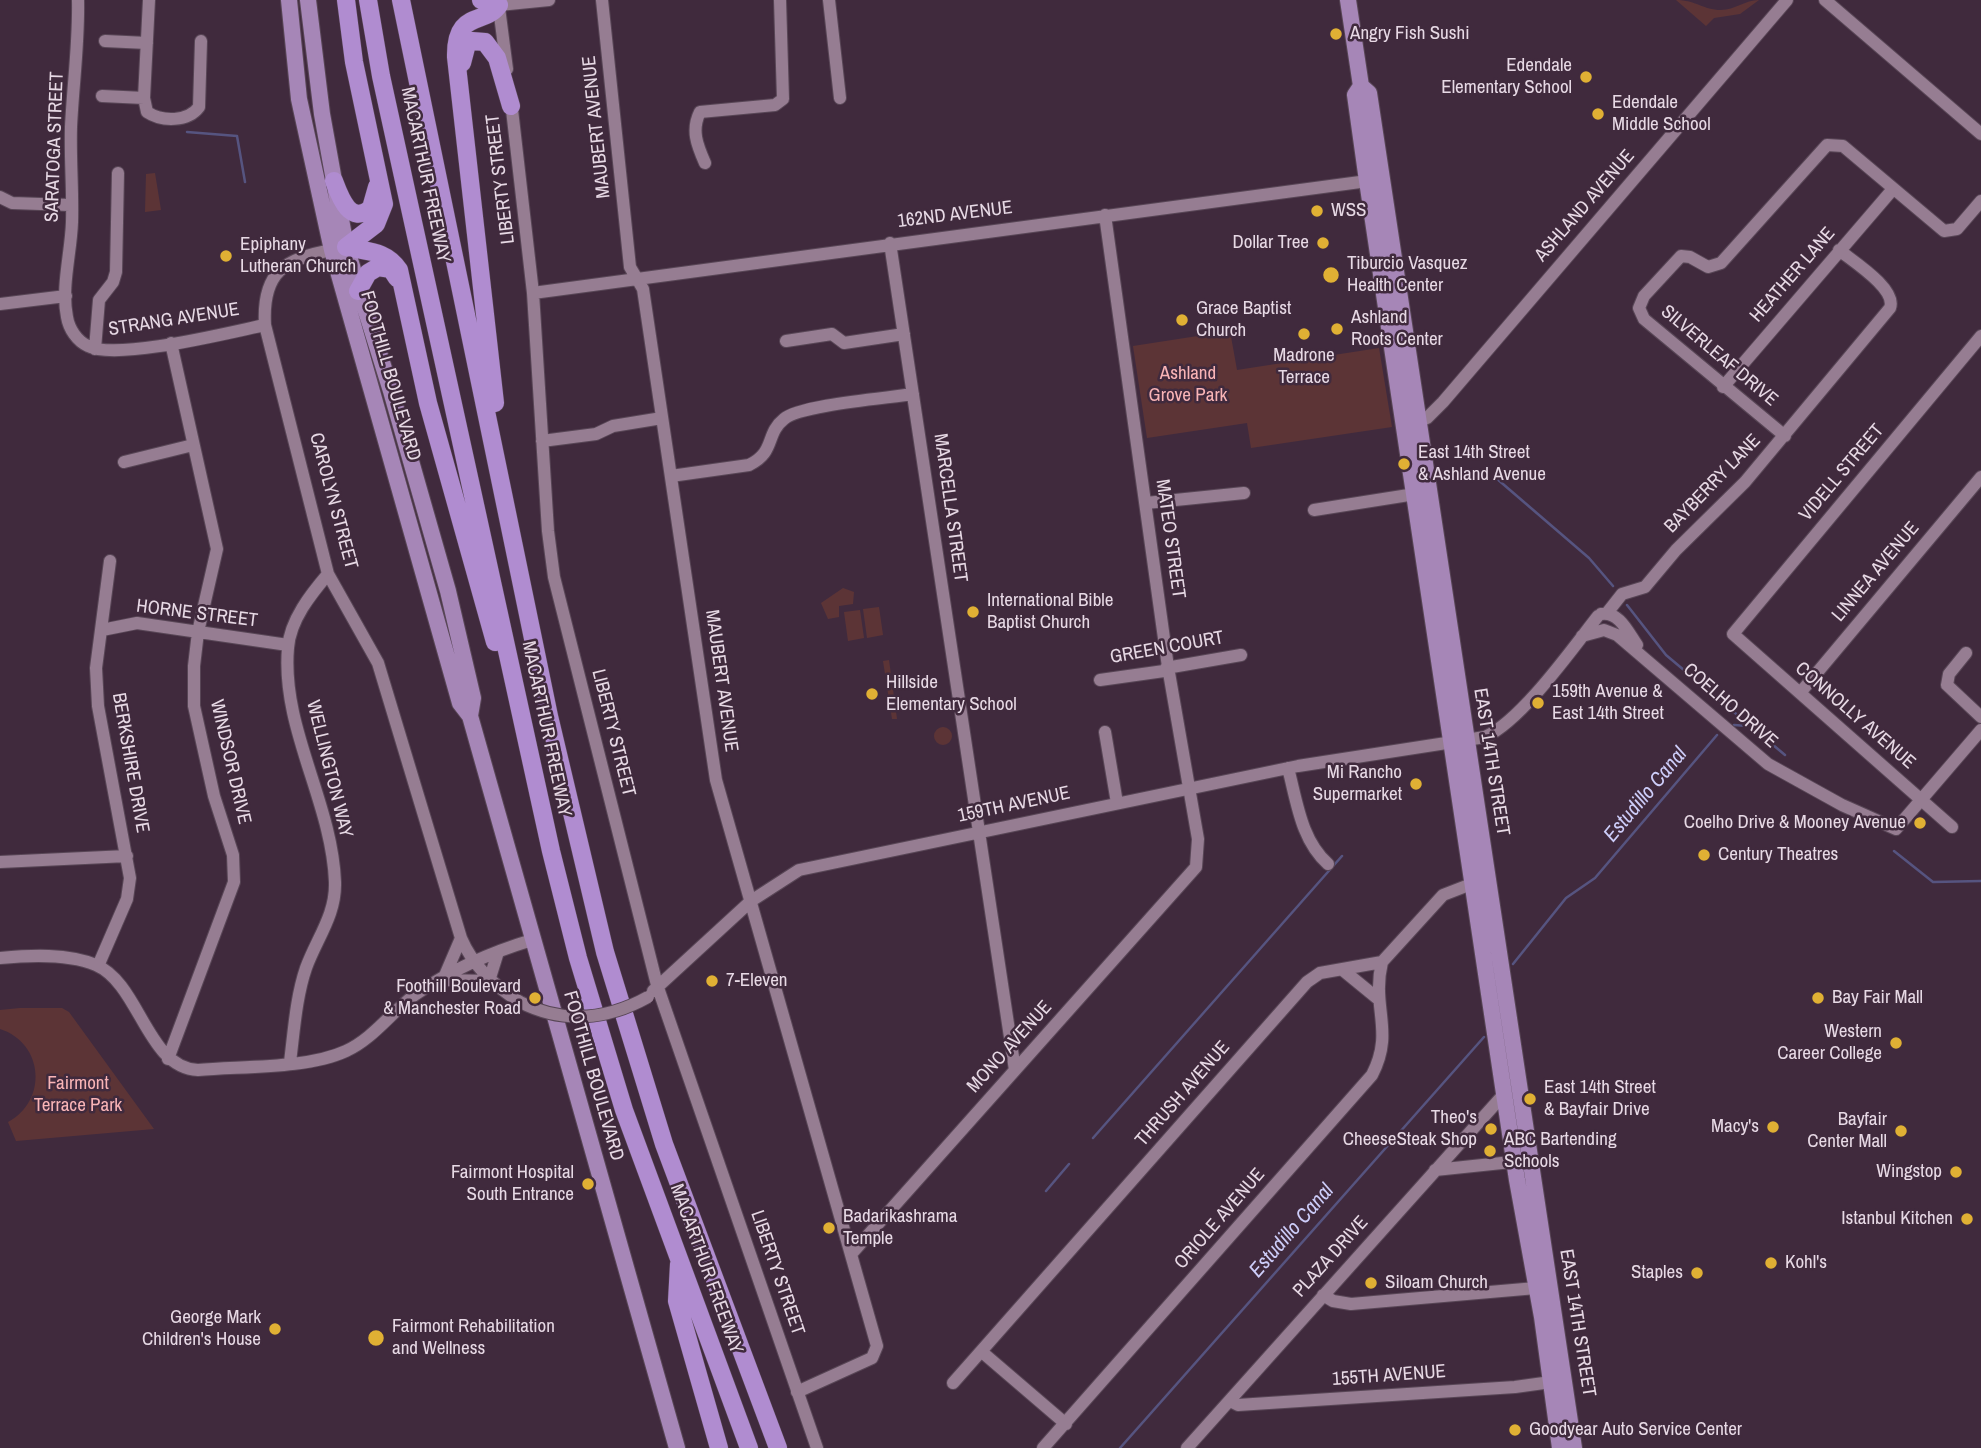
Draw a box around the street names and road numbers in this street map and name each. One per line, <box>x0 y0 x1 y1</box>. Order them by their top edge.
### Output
street label: MAUBERT AVENUE <box>578 55 616 199</box>
street label: SARATOGA STREET <box>41 71 69 223</box>
street label: MACARTHUR FREEWAY <box>395 85 455 265</box>
street label: LIBERTY STREET <box>482 113 520 245</box>
street label: ASHLAND AVENUE <box>1530 145 1640 267</box>
street label: 162ND AVENUE <box>896 197 1014 233</box>
street label: HEATHER LANE <box>1746 223 1840 327</box>
street label: FOOTHILL BOULEVARD <box>355 289 425 463</box>
street label: STRANG AVENUE <box>107 298 241 342</box>
street label: SILVERLEAF DRIVE <box>1656 301 1782 411</box>
street label: VIDELL STREET <box>1795 420 1889 526</box>
street label: CAROLYN STREET <box>304 430 362 572</box>
street label: BAYBERRY LANE <box>1660 430 1766 538</box>
street label: MARCELLA STREET <box>928 432 972 584</box>
street label: MATEO STREET <box>1150 478 1190 600</box>
street label: LINNEA AVENUE <box>1828 517 1924 627</box>
street label: HORNE STREET <box>135 595 259 633</box>
street label: MAUBERT AVENUE <box>700 609 742 753</box>
street label: GREEN COURT <box>1108 627 1226 669</box>
street label: MACARTHUR FREEWAY <box>516 639 576 819</box>
street label: CONNOLLY AVENUE <box>1790 658 1920 774</box>
street label: COELHO DRIVE <box>1678 659 1782 753</box>
street label: LIBERTY STREET <box>586 667 640 799</box>
street label: EAST 14TH STREET <box>1468 687 1514 837</box>
street label: BERKSHIRE DRIVE <box>106 691 154 835</box>
street label: WINDSOR DRIVE <box>205 697 255 827</box>
street label: WELLINGTON WAY <box>301 698 357 840</box>
street label: 159TH AVENUE <box>956 782 1072 828</box>
street label: FOOTHILL BOULEVARD <box>558 989 628 1163</box>
street label: MONO AVENUE <box>963 996 1057 1098</box>
street label: THRUSH AVENUE <box>1131 1037 1235 1151</box>
street label: ORIOLE AVENUE <box>1170 1164 1270 1274</box>
street label: MACARTHUR FREEWAY <box>665 1181 747 1357</box>
street label: LIBERTY STREET <box>745 1208 809 1338</box>
street label: PLAZA DRIVE <box>1289 1212 1373 1302</box>
street label: EAST 14TH STREET <box>1554 1248 1600 1398</box>
street label: 155TH AVENUE <box>1331 1361 1447 1391</box>

